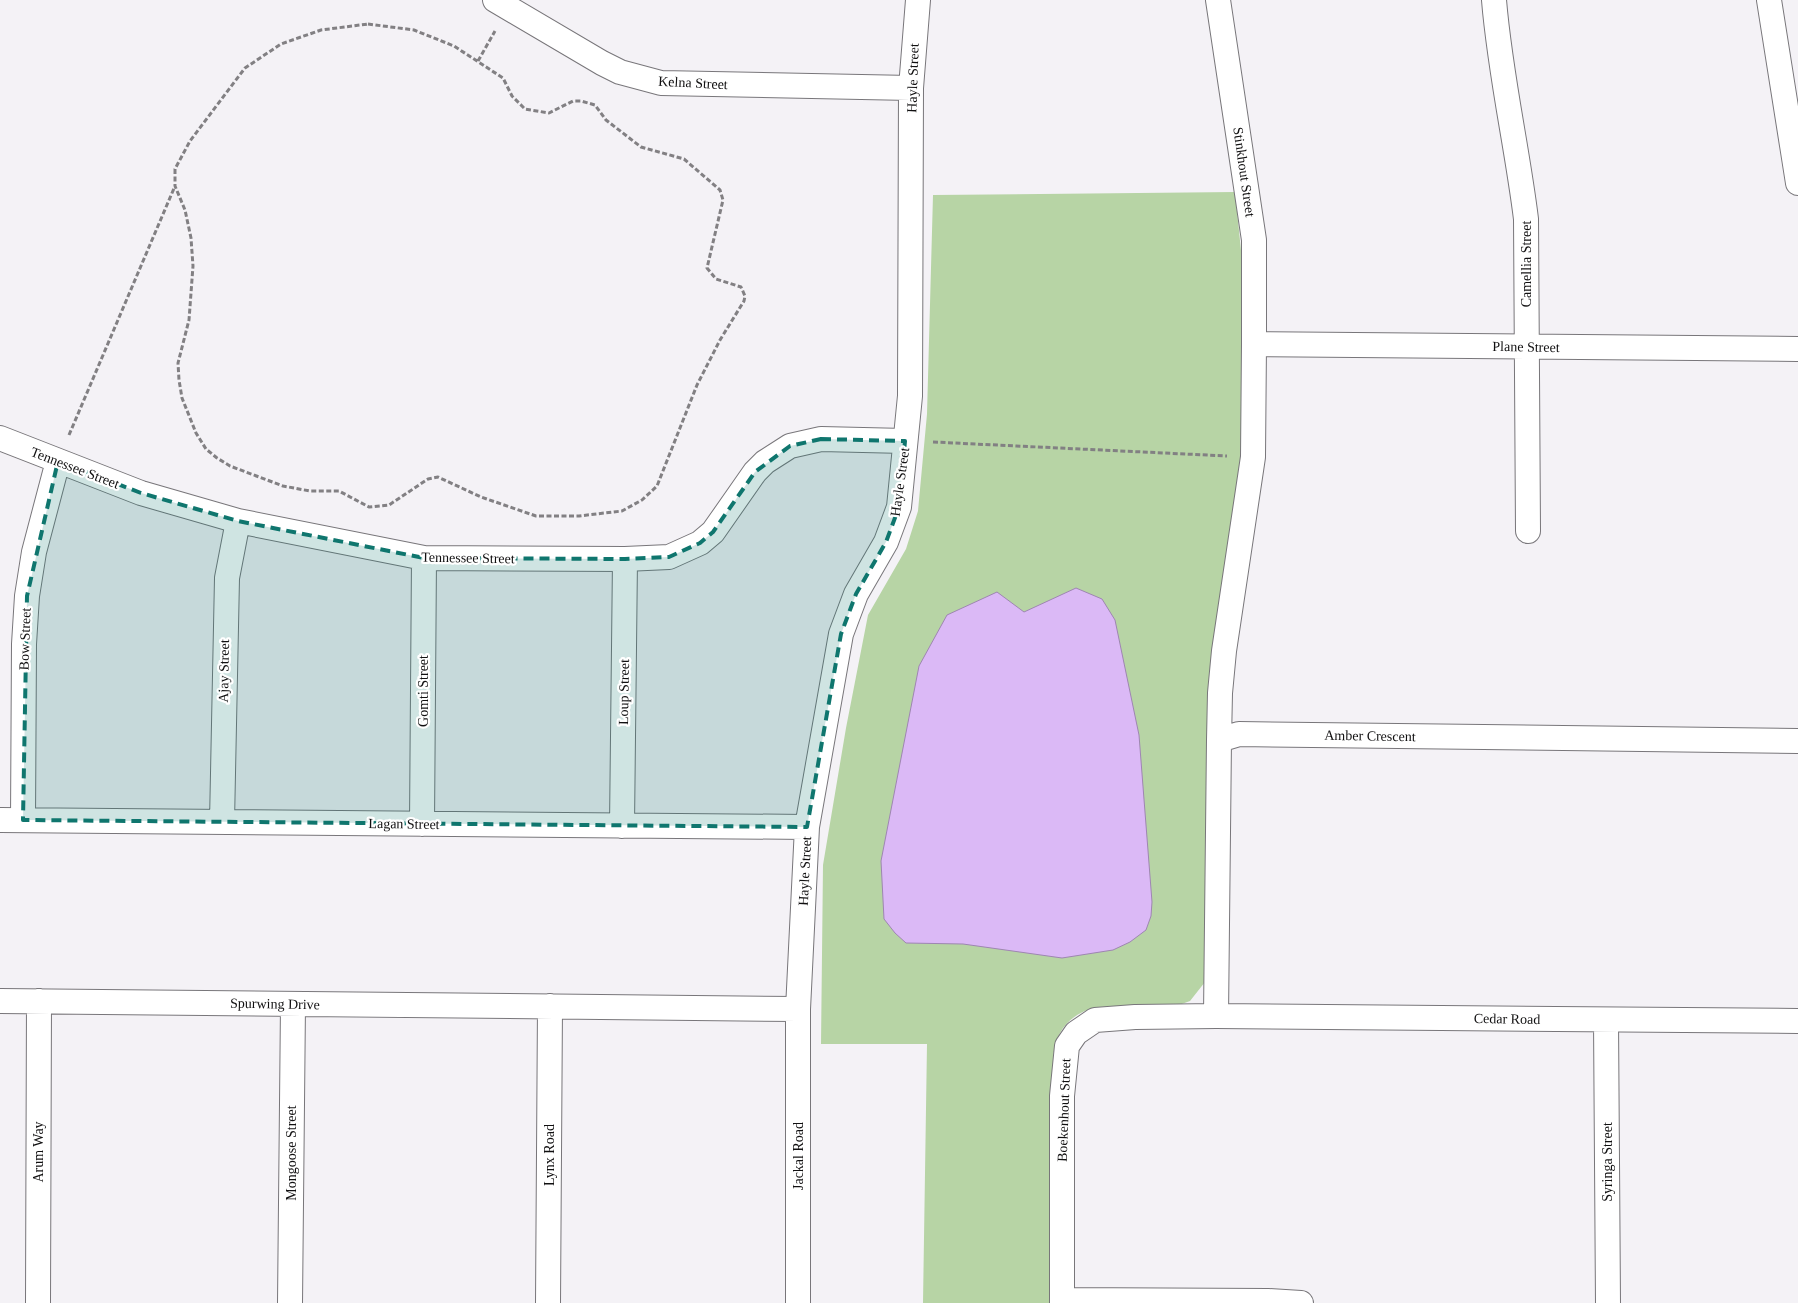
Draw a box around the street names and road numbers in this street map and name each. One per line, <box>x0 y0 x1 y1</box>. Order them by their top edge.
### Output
street label: Hayle Street <box>904 43 922 113</box>
street label: Kelna Street <box>658 74 728 92</box>
street label: Stinkhout Street <box>1230 126 1258 218</box>
street label: Camellia Street <box>1519 221 1534 307</box>
street label: Plane Street <box>1492 339 1560 355</box>
street label: Tennessee Street <box>29 444 121 492</box>
street label: Hayle Street <box>888 446 912 518</box>
street label: Tennessee Street <box>421 550 515 566</box>
street label: Bow Street <box>16 607 34 671</box>
street label: Ajay Street <box>216 639 232 703</box>
street label: Gomti Street <box>416 655 431 727</box>
street label: Loup Street <box>616 659 632 725</box>
street label: Amber Crescent <box>1324 728 1416 744</box>
street label: Lagan Street <box>368 816 440 832</box>
street label: Hayle Street <box>796 836 814 906</box>
street label: Spurwing Drive <box>230 996 320 1012</box>
street label: Cedar Road <box>1474 1011 1540 1027</box>
street label: Boekenhout Street <box>1055 1058 1073 1162</box>
street label: Mongoose Street <box>284 1105 299 1201</box>
street label: Arum Way <box>31 1121 46 1183</box>
street label: Jackal Road <box>791 1122 806 1190</box>
street label: Syringa Street <box>1600 1122 1615 1202</box>
street label: Lynx Road <box>542 1124 557 1186</box>

